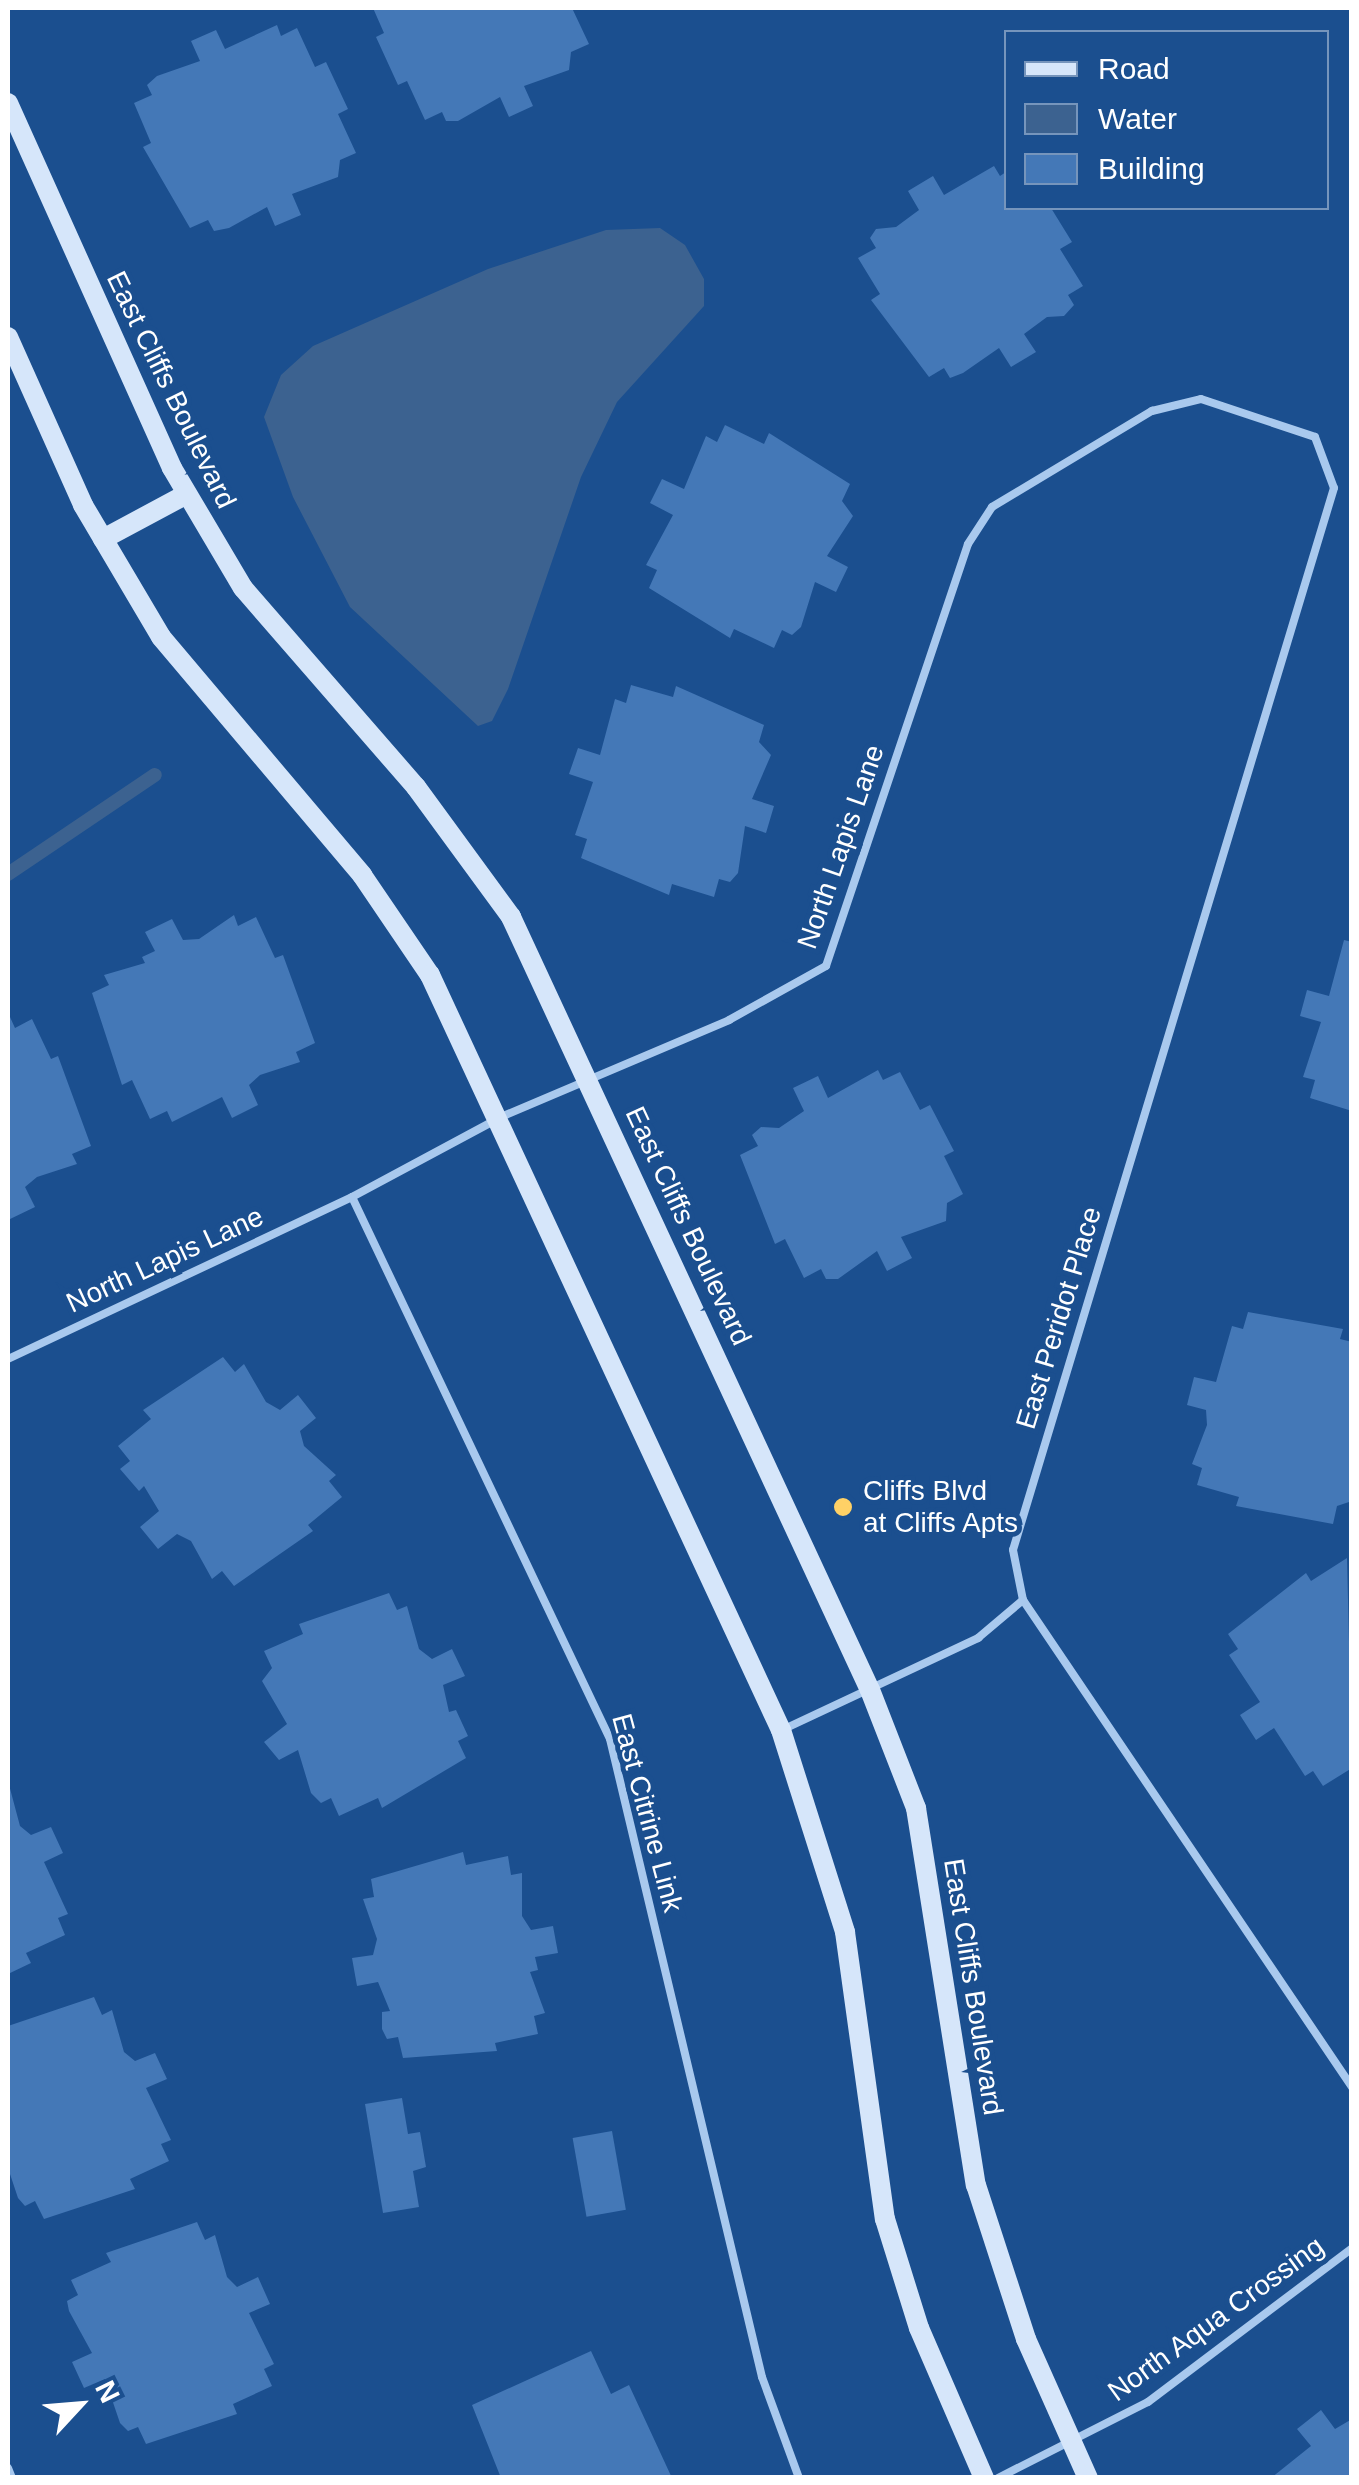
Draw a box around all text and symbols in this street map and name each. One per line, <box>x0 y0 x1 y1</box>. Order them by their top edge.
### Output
legend <box>1004 30 1329 210</box>
text: Road <box>1098 52 1170 85</box>
text: Water <box>1098 102 1177 135</box>
text: Building <box>1098 152 1205 185</box>
street label: East Cliffs Boulevard <box>99 266 243 514</box>
street label: North Lapis Lane <box>790 741 892 953</box>
street label: East Cliffs Boulevard <box>618 1101 758 1351</box>
street label: North Lapis Lane <box>61 1200 269 1320</box>
street label: East Peridot Place <box>1009 1203 1109 1433</box>
place label: Cliffs Blvd at Cliffs Apts <box>863 1474 1020 1540</box>
marker: Cliffs Blvd at Cliffs Apts <box>832 1496 854 1518</box>
street label: East Citrine Link <box>604 1710 690 1916</box>
street label: East Cliffs Boulevard <box>936 1856 1010 2118</box>
street label: North Aqua Crossing <box>1101 2229 1331 2409</box>
north arrow <box>30 2355 130 2455</box>
text: N <box>89 2376 126 2408</box>

